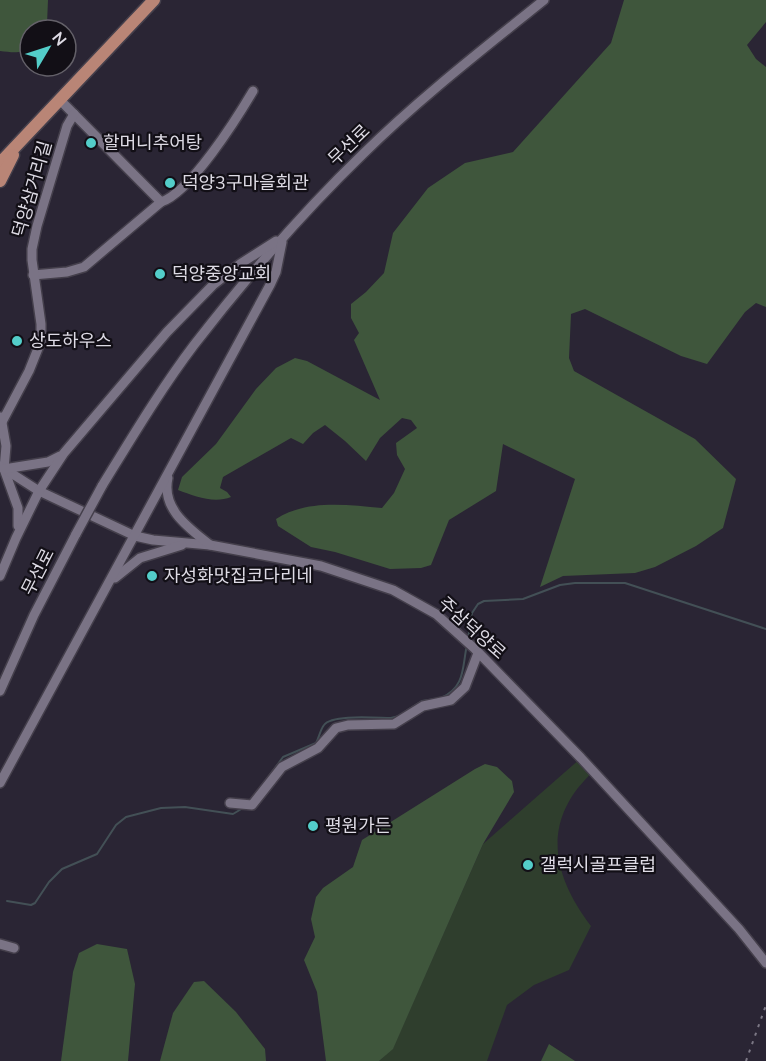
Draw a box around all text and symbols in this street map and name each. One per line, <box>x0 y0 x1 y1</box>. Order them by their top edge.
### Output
north arrow <box>18 18 78 78</box>
text: N <box>47 28 71 51</box>
street label: 무선로 <box>323 119 375 171</box>
place label: 할머니추어탕 <box>103 131 202 155</box>
marker: 할머니추어탕 <box>84 136 98 150</box>
street label: 덕양삼거리길 <box>7 138 57 240</box>
place label: 덕양3구마을회관 <box>182 171 309 195</box>
marker: 덕양3구마을회관 <box>163 176 177 190</box>
place label: 덕양중앙교회 <box>172 262 271 286</box>
marker: 덕양중앙교회 <box>153 267 167 281</box>
place label: 상도하우스 <box>29 329 112 353</box>
marker: 상도하우스 <box>10 334 24 348</box>
street label: 무선로 <box>16 544 60 600</box>
place label: 자성화맛집코다리네 <box>164 564 313 588</box>
marker: 자성화맛집코다리네 <box>145 569 159 583</box>
street label: 주삼덕양로 <box>433 591 511 665</box>
place label: 평원가든 <box>325 814 391 838</box>
marker: 평원가든 <box>306 819 320 833</box>
place label: 갤럭시골프클럽 <box>540 853 656 877</box>
marker: 갤럭시골프클럽 <box>521 858 535 872</box>

